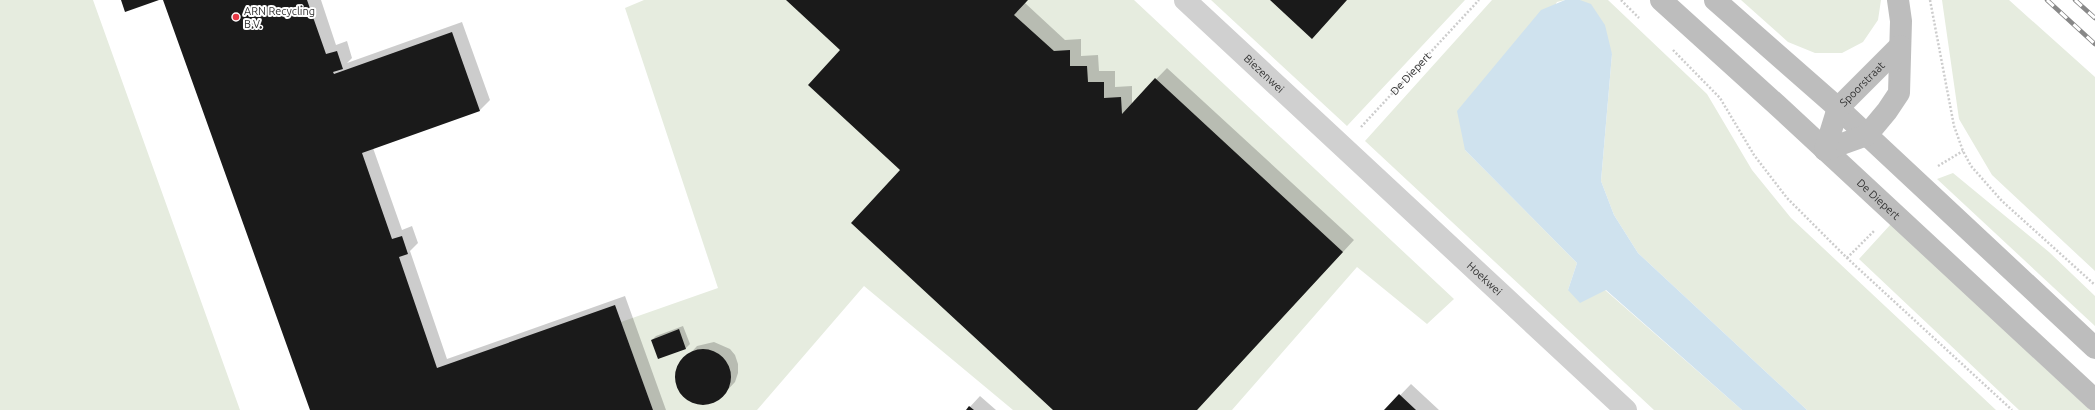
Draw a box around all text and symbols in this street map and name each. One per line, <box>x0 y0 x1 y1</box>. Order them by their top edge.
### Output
place label: ARN Recycling B.V. <box>244 5 315 30</box>
marker: ARN Recycling B.V. <box>231 12 241 22</box>
street label: De Diepert <box>1388 49 1434 97</box>
street label: Biezenwei <box>1242 52 1287 95</box>
street label: Spoorstraat <box>1837 59 1887 109</box>
street label: De Diepert <box>1855 176 1903 222</box>
street label: Hoekwei <box>1465 259 1504 298</box>

